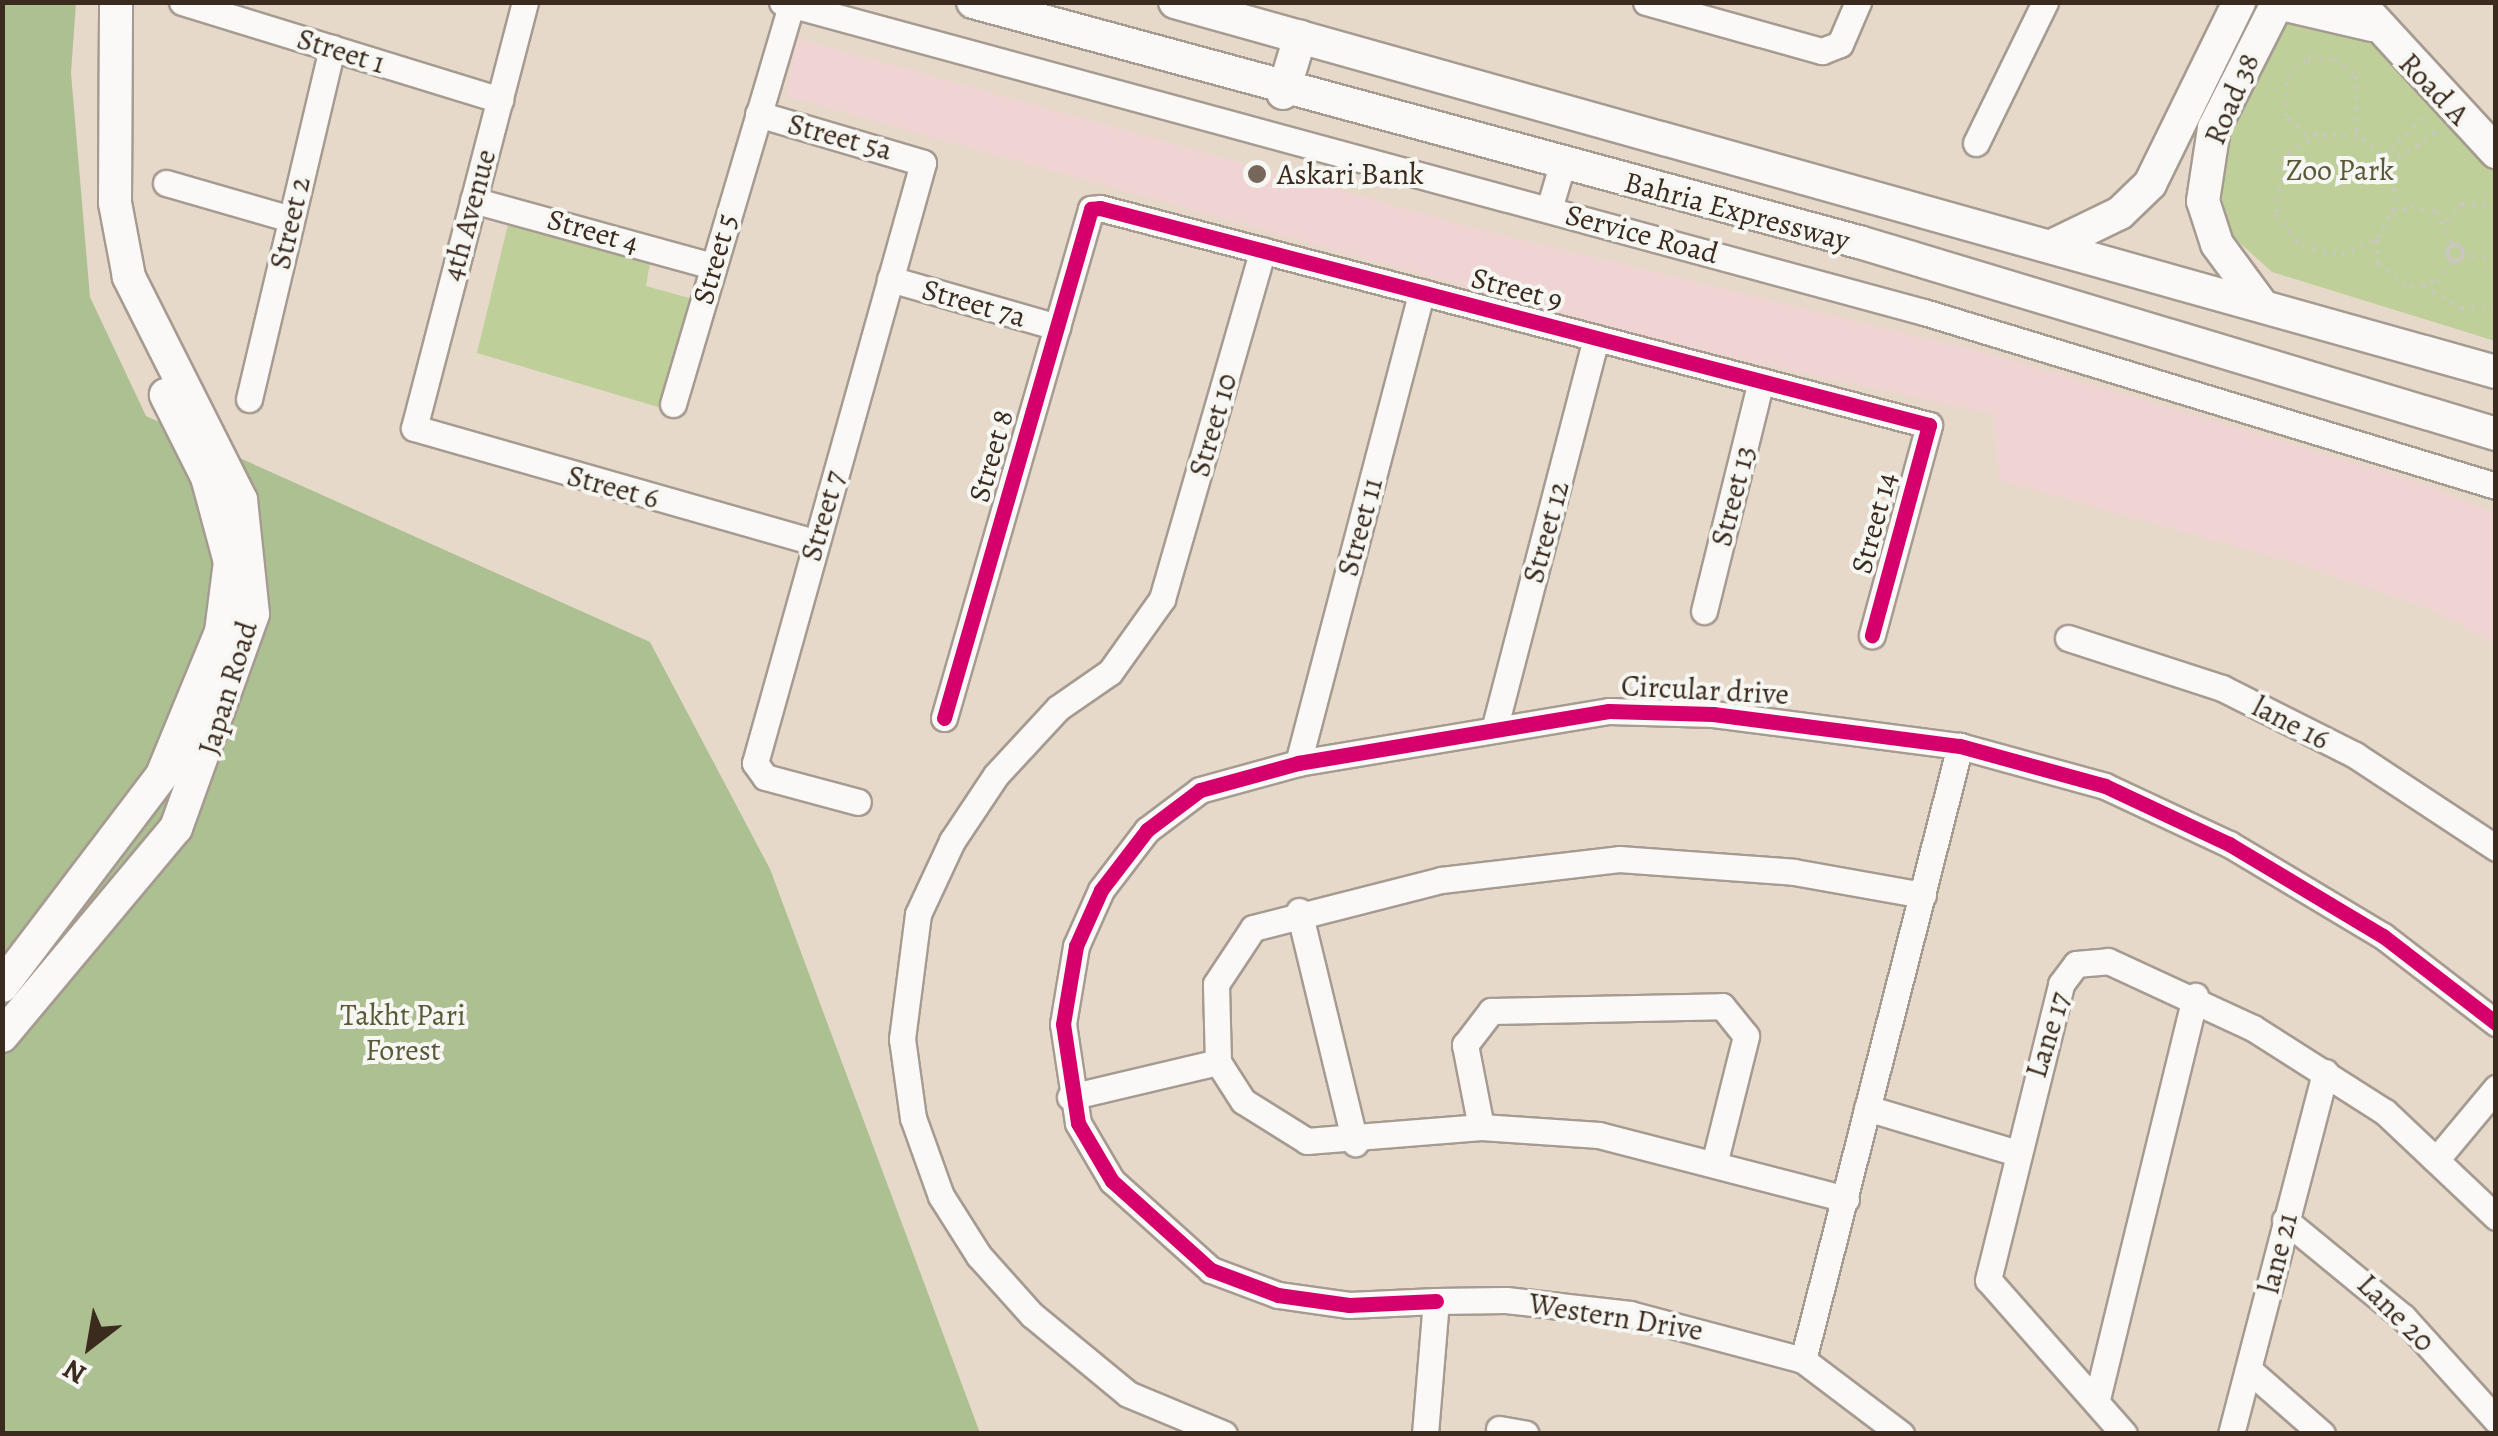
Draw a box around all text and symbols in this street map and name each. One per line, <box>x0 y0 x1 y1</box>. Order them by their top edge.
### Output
street label: Street 1 <box>293 21 389 81</box>
street label: Road A <box>2391 46 2477 132</box>
street label: Road 38 <box>2197 48 2267 150</box>
street label: Street 5a <box>784 106 896 168</box>
street label: 4th Avenue <box>434 145 504 285</box>
park label: Zoo Park <box>2286 152 2394 188</box>
place label: Askari Bank <box>1277 156 1424 192</box>
marker: Askari Bank <box>1246 163 1268 185</box>
street label: Bahria Expressway <box>1620 164 1854 258</box>
street label: Street 2 <box>262 173 318 273</box>
street label: Service Road <box>1562 196 1722 272</box>
street label: Street 4 <box>543 201 643 261</box>
street label: Street 5 <box>685 210 745 308</box>
street label: Street 9 <box>1467 260 1567 318</box>
street label: Street 7a <box>918 271 1030 335</box>
street label: Street 10 <box>1181 369 1245 481</box>
street label: Street 8 <box>961 406 1021 506</box>
street label: Street 13 <box>1703 442 1763 550</box>
street label: Street 6 <box>563 458 663 516</box>
street label: Street 7 <box>793 467 853 565</box>
street label: Street 14 <box>1843 468 1905 578</box>
street label: Street 11 <box>1330 474 1390 580</box>
street label: Street 12 <box>1515 477 1577 587</box>
street label: Japan Road <box>191 617 265 759</box>
street label: Circular drive <box>1620 668 1790 712</box>
street label: lane 16 <box>2247 689 2335 757</box>
street label: Lane 17 <box>2018 988 2078 1082</box>
park label: Takht Pari Forest <box>340 997 466 1068</box>
street label: lane 21 <box>2251 1209 2305 1297</box>
street label: Lane 20 <box>2350 1267 2442 1359</box>
street label: Western Drive <box>1526 1285 1706 1349</box>
north arrow <box>40 1296 140 1396</box>
text: N <box>56 1350 93 1393</box>

